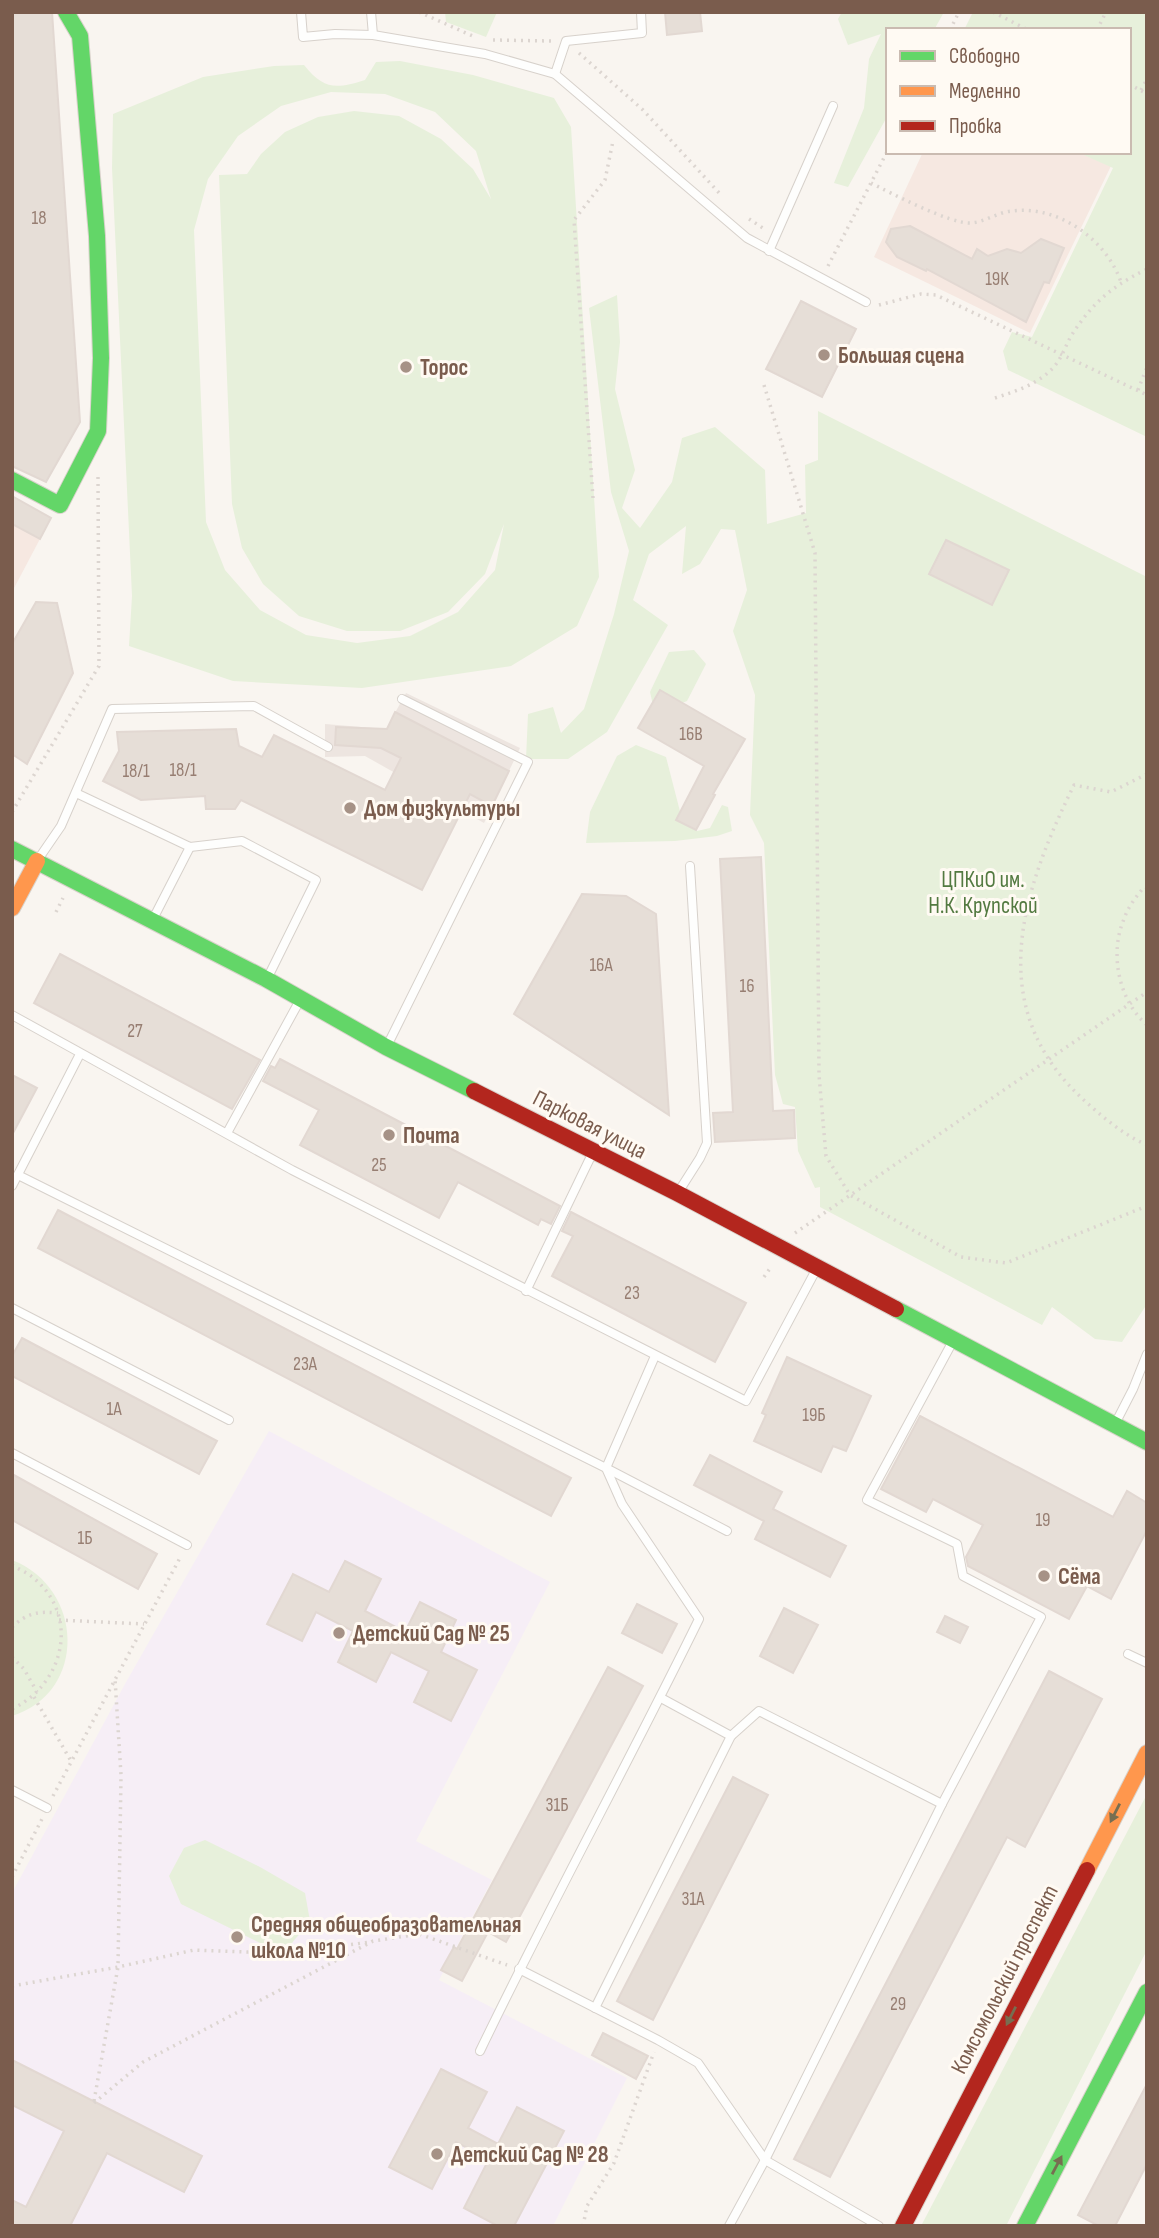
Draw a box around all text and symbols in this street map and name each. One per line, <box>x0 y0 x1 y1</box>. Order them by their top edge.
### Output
legend <box>886 28 1131 154</box>
text: Свободно <box>949 44 1020 69</box>
text: Медленно <box>949 79 1021 104</box>
text: Пробка <box>949 114 1002 139</box>
house number: 18 <box>32 207 46 230</box>
house number: 19К <box>985 268 1009 291</box>
place label: Большая сцена <box>838 342 964 370</box>
marker: Большая сцена <box>816 347 832 363</box>
place label: Торос <box>420 354 468 382</box>
marker: Торос <box>398 359 414 375</box>
house number: 16В <box>679 723 703 746</box>
house number: 18/1 <box>169 759 197 782</box>
house number: 18/1 <box>122 760 150 783</box>
place label: Дом физкультуры <box>364 795 520 823</box>
marker: Дом физкультуры <box>342 800 358 816</box>
park label: ЦПКиО им. Н.К. Крупской <box>928 866 1038 920</box>
house number: 16А <box>589 954 613 977</box>
house number: 16 <box>740 975 754 998</box>
house number: 27 <box>127 1020 143 1043</box>
street label: Парковая улица <box>528 1084 651 1166</box>
place label: Почта <box>403 1122 460 1150</box>
marker: Почта <box>381 1127 397 1143</box>
house number: 25 <box>371 1154 387 1177</box>
house number: 23 <box>624 1282 640 1305</box>
house number: 23А <box>293 1353 318 1376</box>
house number: 1А <box>106 1398 122 1421</box>
house number: 19Б <box>802 1404 826 1427</box>
house number: 19 <box>1035 1509 1051 1532</box>
house number: 1Б <box>77 1527 93 1550</box>
place label: Сёма <box>1058 1563 1101 1591</box>
marker: Сёма <box>1036 1568 1052 1584</box>
place label: Детский Сад № 25 <box>353 1620 510 1648</box>
marker: Детский Сад № 25 <box>331 1625 347 1641</box>
house number: 31Б <box>545 1794 569 1817</box>
one-way arrow <box>1110 1804 1122 1824</box>
street label: Комсомольский проспект <box>945 1880 1065 2079</box>
house number: 31А <box>681 1888 705 1911</box>
place label: Средняя общеобразовательная школа №10 <box>251 1911 521 1965</box>
marker: Средняя общеобразовательная школа №10 <box>229 1929 245 1945</box>
house number: 29 <box>890 1993 906 2016</box>
one-way arrow <box>1005 2006 1017 2025</box>
place label: Детский Сад № 28 <box>451 2141 609 2169</box>
marker: Детский Сад № 28 <box>429 2146 445 2162</box>
one-way arrow <box>1051 2155 1062 2175</box>

